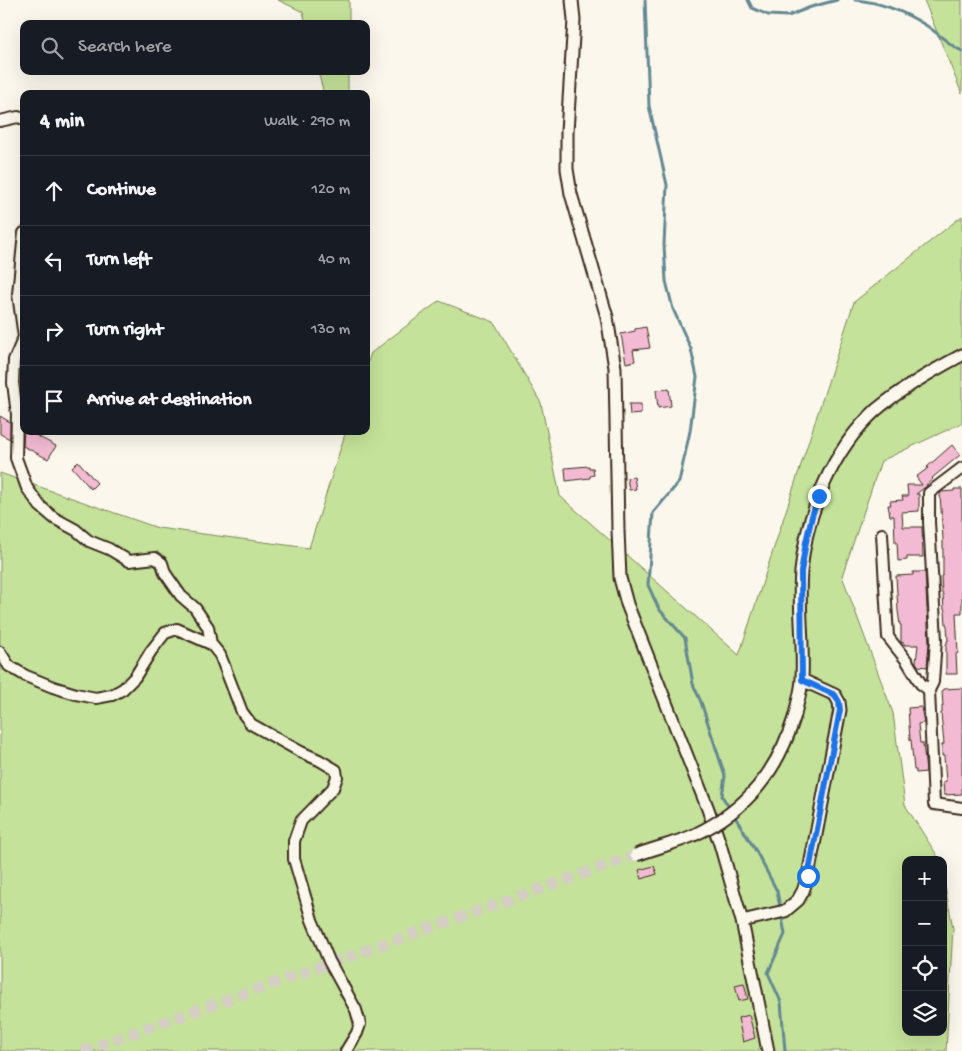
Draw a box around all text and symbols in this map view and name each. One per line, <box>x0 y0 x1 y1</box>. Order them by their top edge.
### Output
search box <box>20 20 370 75</box>
icon: search <box>38 34 66 62</box>
text: Search here <box>78 36 172 59</box>
text: 4 min <box>40 110 84 135</box>
text: Walk · 290 m <box>264 113 350 132</box>
icon: ahead <box>40 177 68 205</box>
text: Continue <box>87 179 156 202</box>
text: 120 m <box>311 181 350 200</box>
icon: left <box>40 247 68 275</box>
text: Turn left <box>87 249 151 272</box>
text: 40 m <box>318 251 350 270</box>
icon: right <box>40 317 68 345</box>
text: Turn right <box>87 319 163 342</box>
text: 130 m <box>311 321 350 340</box>
icon: arrive <box>40 387 68 415</box>
text: Arrive at destination <box>87 389 251 412</box>
route end <box>808 485 831 508</box>
map controls <box>902 856 947 1036</box>
button: + <box>902 856 947 901</box>
route start <box>797 865 820 888</box>
button: − <box>902 901 947 946</box>
button: locate <box>902 946 947 991</box>
button: layers <box>902 991 947 1036</box>

